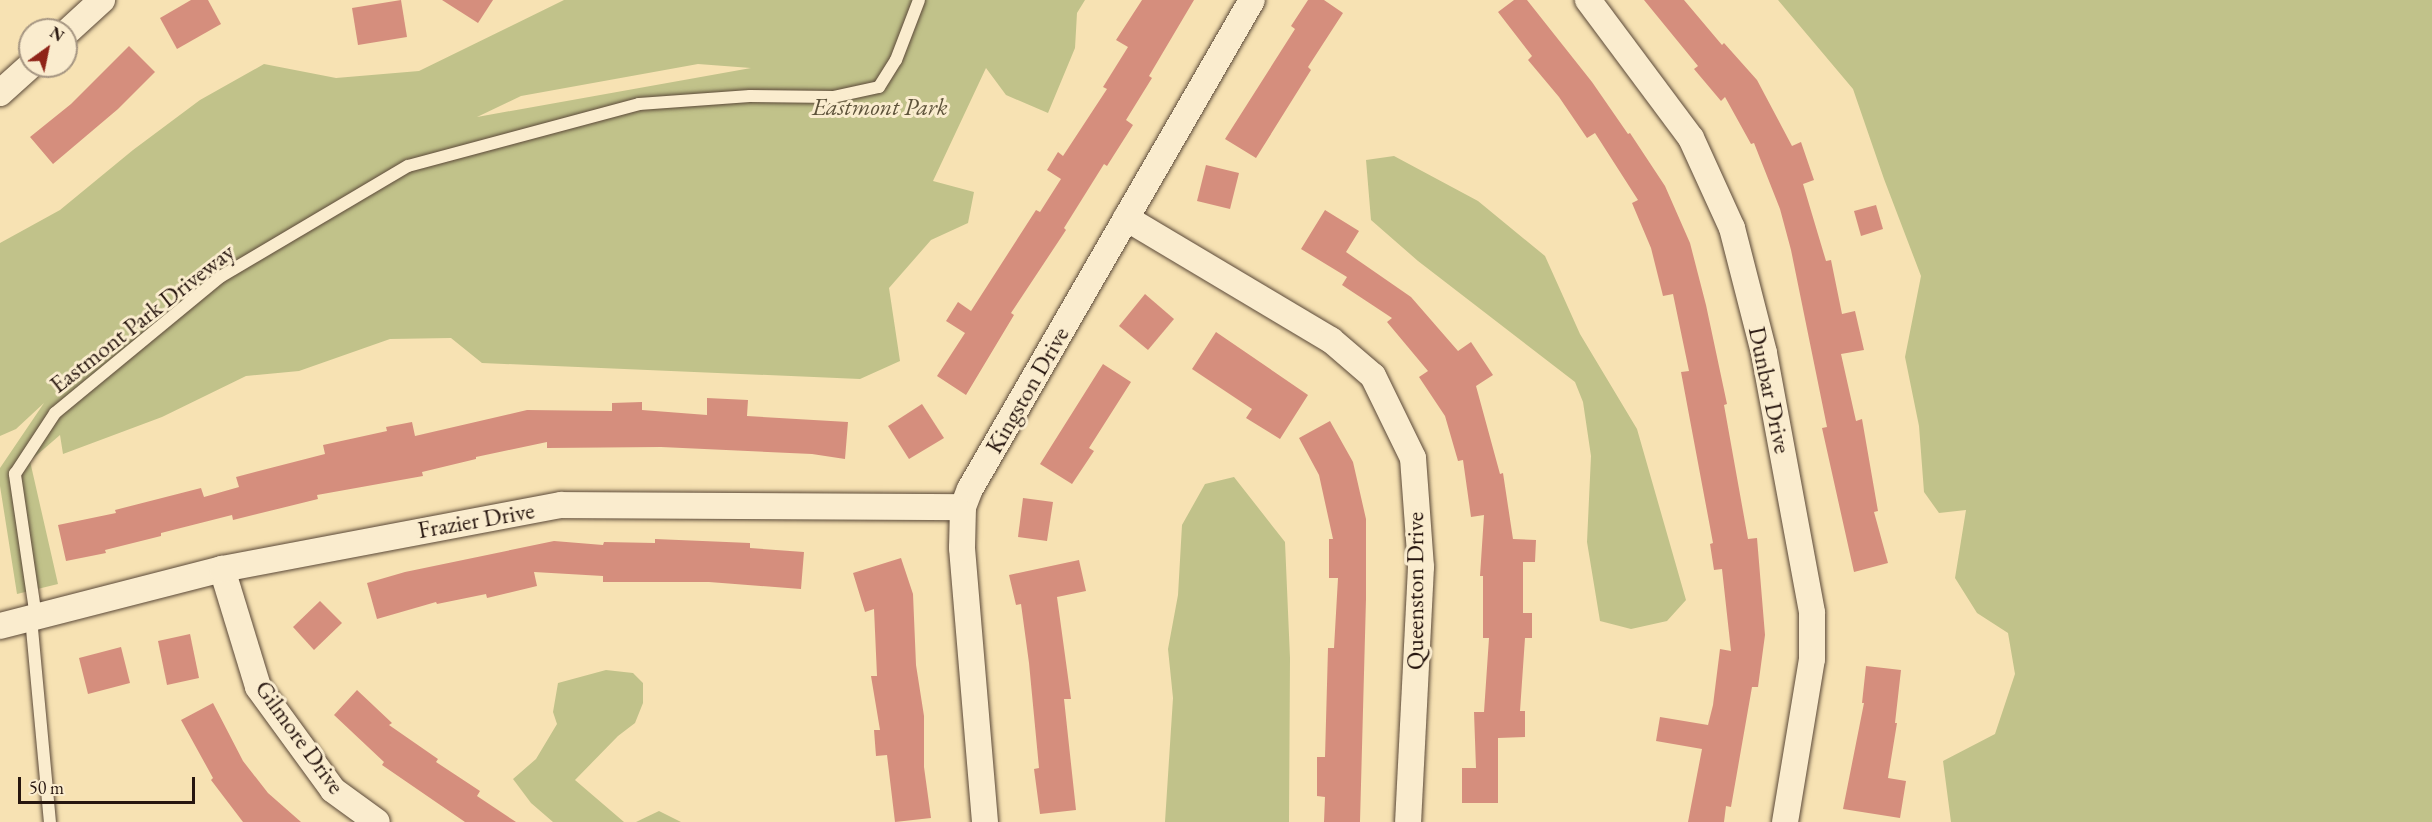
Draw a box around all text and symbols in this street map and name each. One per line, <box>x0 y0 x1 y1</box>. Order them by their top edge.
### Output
north arrow <box>18 18 78 78</box>
text: N <box>46 22 68 46</box>
park label: Eastmont Park <box>812 93 948 121</box>
street label: Eastmont Park Driveway <box>44 237 240 399</box>
street label: Kingston Drive <box>979 322 1075 458</box>
street label: Dunbar Drive <box>1743 324 1797 456</box>
street label: Frazier Drive <box>416 496 536 544</box>
street label: Queenston Drive <box>1401 512 1429 670</box>
street label: Gilmore Drive <box>249 675 351 799</box>
scale bar <box>21 765 198 803</box>
text: 50 m <box>29 776 64 799</box>

